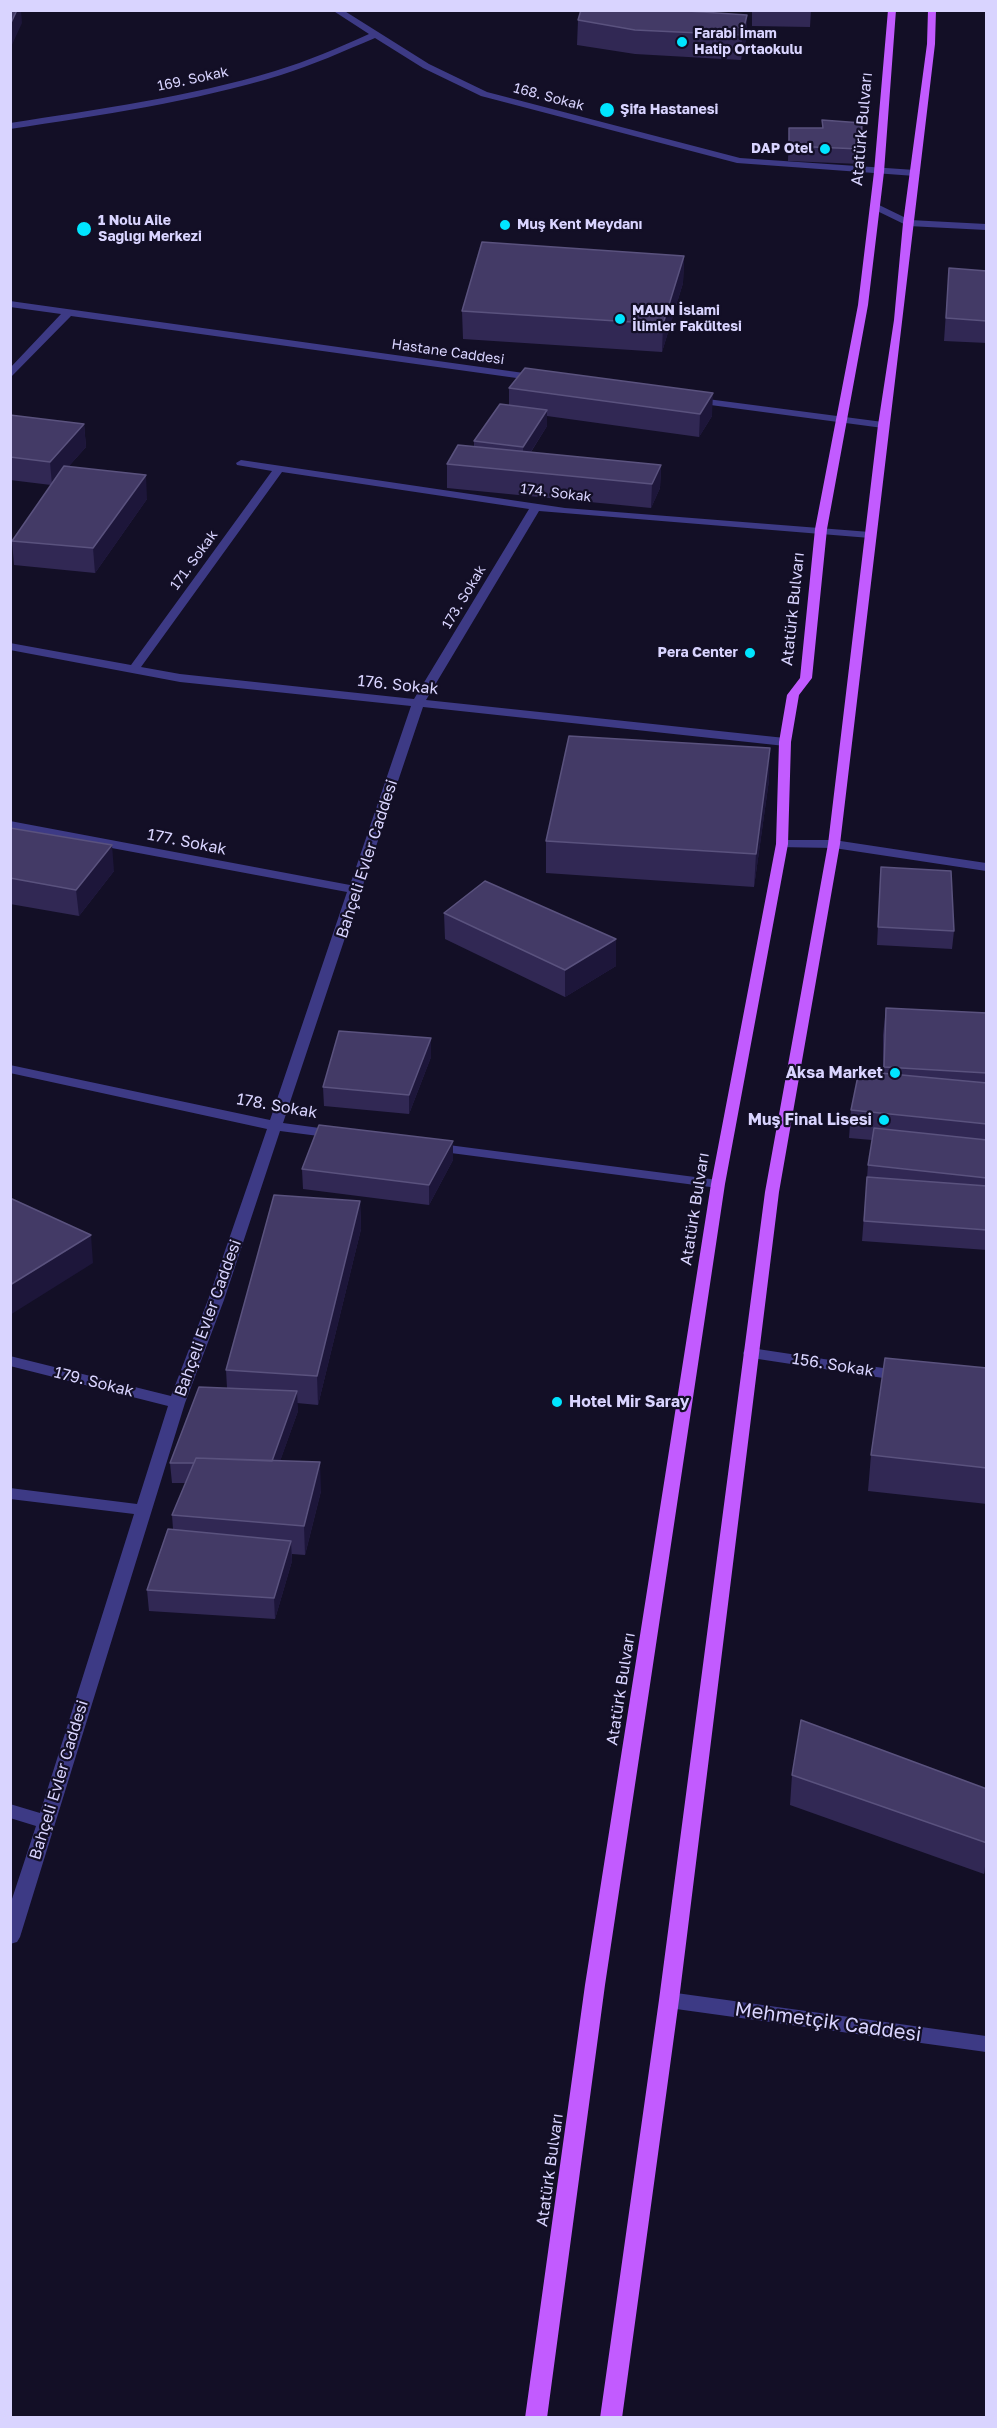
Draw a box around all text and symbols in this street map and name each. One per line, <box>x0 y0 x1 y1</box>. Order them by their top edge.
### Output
place label: Farabi İmam Hatip Ortaokulu <box>694 26 802 58</box>
marker: Farabi İmam Hatip Ortaokulu <box>675 35 689 49</box>
street label: 169. Sokak <box>156 63 230 95</box>
street label: Atatürk Bulvarı <box>847 71 877 187</box>
street label: 168. Sokak <box>512 80 586 114</box>
marker: Şifa Hastanesi <box>598 101 616 119</box>
place label: Şifa Hastanesi <box>620 102 718 118</box>
place label: DAP Otel <box>751 141 813 157</box>
marker: DAP Otel <box>818 142 832 156</box>
place label: 1 Nolu Aile Sağlığı Merkezi <box>98 213 202 246</box>
place label: Muş Kent Meydanı <box>517 217 642 233</box>
marker: Muş Kent Meydanı <box>498 218 512 232</box>
marker: 1 Nolu Aile Sağlığı Merkezi <box>75 220 93 238</box>
place label: MAUN İslami İlimler Fakültesi <box>632 303 742 336</box>
marker: MAUN İslami İlimler Fakültesi <box>613 312 627 326</box>
street label: Hastane Caddesi <box>391 336 505 368</box>
street label: 174. Sokak <box>520 480 592 506</box>
street label: 171. Sokak <box>167 527 221 593</box>
street label: Atatürk Bulvarı <box>777 551 809 667</box>
street label: 173. Sokak <box>439 562 489 632</box>
place label: Pera Center <box>658 645 738 661</box>
marker: Pera Center <box>743 646 757 660</box>
street label: 176. Sokak <box>356 671 440 699</box>
street label: Bahçeli Evler Caddesi <box>332 777 402 941</box>
street label: 177. Sokak <box>146 825 228 859</box>
place label: Aksa Market <box>786 1063 883 1083</box>
marker: Aksa Market <box>888 1066 902 1080</box>
street label: 178. Sokak <box>235 1089 319 1123</box>
place label: Muş Final Lisesi <box>748 1110 872 1130</box>
marker: Muş Final Lisesi <box>877 1113 891 1127</box>
street label: Atatürk Bulvarı <box>677 1151 713 1267</box>
street label: Bahçeli Evler Caddesi <box>171 1237 245 1399</box>
street label: 156. Sokak <box>791 1349 875 1381</box>
street label: 179. Sokak <box>52 1363 136 1401</box>
place label: Hotel Mir Saray <box>569 1392 689 1412</box>
marker: Hotel Mir Saray <box>550 1395 564 1409</box>
street label: Atatürk Bulvarı <box>603 1631 639 1747</box>
street label: Bahçeli Evler Caddesi <box>26 1698 92 1862</box>
street label: Mehmetçik Caddesi <box>733 1997 923 2047</box>
street label: Atatürk Bulvarı <box>533 2112 567 2228</box>

